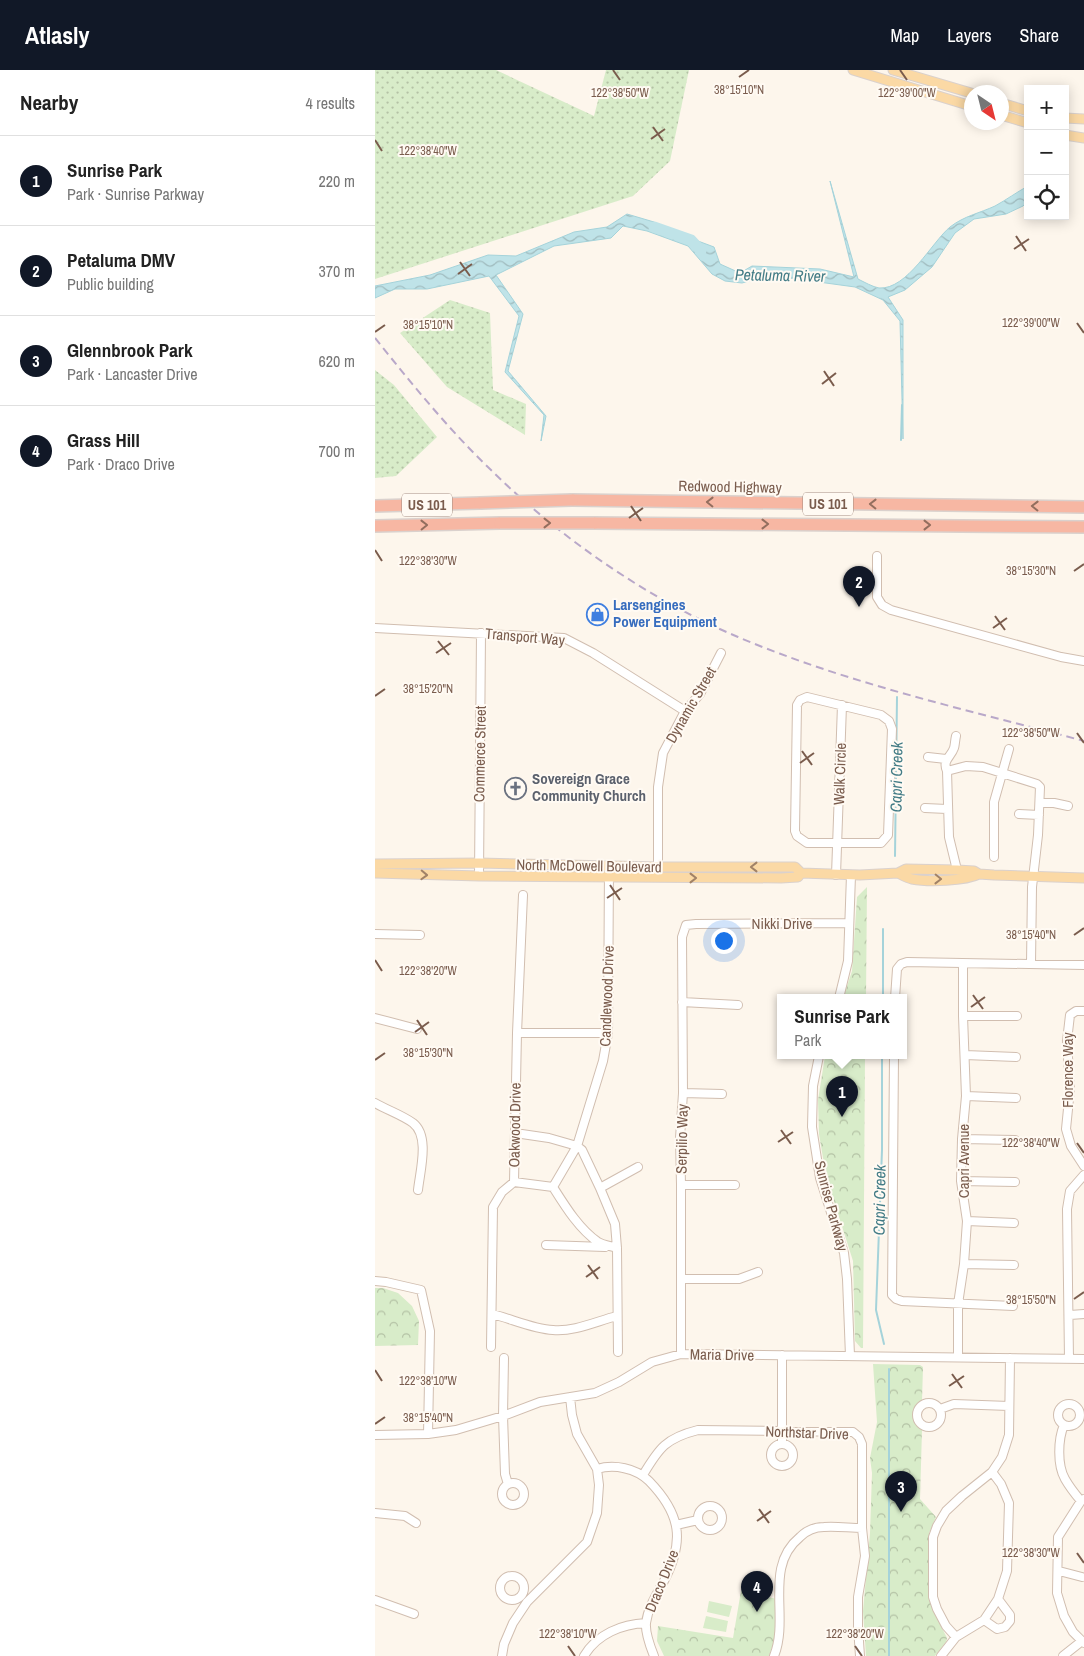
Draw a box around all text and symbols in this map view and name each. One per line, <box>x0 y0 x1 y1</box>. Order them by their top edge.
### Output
text: Atlasly <box>25 19 90 51</box>
text: Map <box>891 23 919 48</box>
text: Layers <box>947 23 992 48</box>
text: Share <box>1020 23 1059 48</box>
text: 38°15'10"N <box>714 82 764 98</box>
text: 122°38'50"W <box>591 85 650 101</box>
text: 122°39'00"W <box>878 85 937 101</box>
north arrow <box>964 85 1009 130</box>
map controls <box>1024 85 1069 220</box>
button: + <box>1024 85 1069 130</box>
text: Nearby <box>20 88 78 117</box>
text: 4 results <box>305 92 355 114</box>
button: − <box>1024 130 1069 175</box>
text: 122°38'40"W <box>399 143 458 159</box>
text: Sunrise Park <box>67 157 162 183</box>
text: 1 <box>32 170 40 192</box>
text: 220 m <box>319 170 355 192</box>
button: locate <box>1024 175 1069 220</box>
text: Park · Sunrise Parkway <box>67 183 204 205</box>
text: Petaluma DMV <box>67 247 175 273</box>
text: 2 <box>32 260 40 282</box>
text: 370 m <box>319 260 355 282</box>
water label: Petaluma River <box>735 263 826 287</box>
text: Public building <box>67 273 154 295</box>
text: 122°39'00"W <box>1002 315 1061 331</box>
text: 38°15'10"N <box>403 317 453 333</box>
text: Glennbrook Park <box>67 337 193 363</box>
text: 3 <box>32 350 40 372</box>
text: 620 m <box>319 350 355 372</box>
text: Park · Lancaster Drive <box>67 363 198 385</box>
text: Grass Hill <box>67 427 140 453</box>
text: 4 <box>32 440 40 462</box>
text: 700 m <box>319 440 355 462</box>
text: Park · Draco Drive <box>67 453 175 475</box>
street label: Redwood Highway <box>678 475 783 498</box>
road number: US 101 <box>803 492 853 516</box>
road number: US 101 <box>402 494 452 516</box>
one-way arrow <box>706 497 714 507</box>
one-way arrow <box>869 499 876 509</box>
one-way arrow <box>1031 501 1039 511</box>
one-way arrow <box>544 518 551 528</box>
one-way arrow <box>762 519 769 529</box>
one-way arrow <box>420 520 428 530</box>
one-way arrow <box>924 520 932 530</box>
text: 122°38'30"W <box>399 553 458 569</box>
text: 38°15'30"N <box>1006 563 1056 579</box>
pin: 2 <box>843 566 875 607</box>
place label: Larsengines Power Equipment <box>613 594 717 632</box>
shop icon: Larsengines Power Equipment <box>585 602 609 626</box>
street label: Transport Way <box>484 623 567 651</box>
street label: Dynamic Street <box>660 662 721 747</box>
text: 38°15'20"N <box>403 681 453 697</box>
street label: Commerce Street <box>468 705 491 802</box>
text: 122°38'50"W <box>1002 725 1061 741</box>
water label: Capri Creek <box>884 741 908 813</box>
street label: Walk Circle <box>828 742 851 806</box>
place label: Sovereign Grace Community Church <box>532 768 646 806</box>
church icon: Sovereign Grace Community Church <box>504 776 528 800</box>
street label: North McDowell Boulevard <box>516 854 662 877</box>
one-way arrow <box>750 862 758 872</box>
one-way arrow <box>420 870 428 880</box>
one-way arrow <box>690 873 697 883</box>
one-way arrow <box>935 874 943 884</box>
street label: Nikki Drive <box>752 913 813 934</box>
text: 38°15'40"N <box>1006 927 1056 943</box>
your location <box>711 928 737 954</box>
street label: Candlewood Drive <box>594 945 619 1047</box>
text: 122°38'20"W <box>399 963 458 979</box>
popup <box>777 994 907 1059</box>
text: Sunrise Park <box>794 1003 890 1029</box>
text: Park <box>794 1029 821 1051</box>
street label: Florence Way <box>1057 1031 1078 1108</box>
text: 38°15'30"N <box>403 1045 453 1061</box>
pin: 1 <box>826 1076 858 1117</box>
street label: Oakwood Drive <box>503 1082 526 1168</box>
street label: Serpilio Way <box>670 1103 693 1174</box>
street label: Capri Avenue <box>953 1124 974 1198</box>
text: 122°38'40"W <box>1002 1135 1061 1151</box>
street label: Sunrise Parkway <box>809 1158 854 1254</box>
water label: Capri Creek <box>867 1164 891 1236</box>
text: 38°15'50"N <box>1006 1292 1056 1308</box>
street label: Maria Drive <box>690 1343 754 1366</box>
text: 122°38'10"W <box>399 1373 458 1389</box>
text: 38°15'40"N <box>403 1410 453 1426</box>
street label: Northstar Drive <box>765 1421 849 1444</box>
pin: 3 <box>885 1471 917 1512</box>
text: 122°38'30"W <box>1002 1545 1061 1561</box>
street label: Draco Drive <box>640 1546 684 1615</box>
pin: 4 <box>741 1571 773 1612</box>
text: 122°38'10"W <box>539 1626 598 1642</box>
text: 122°38'20"W <box>826 1626 885 1642</box>

